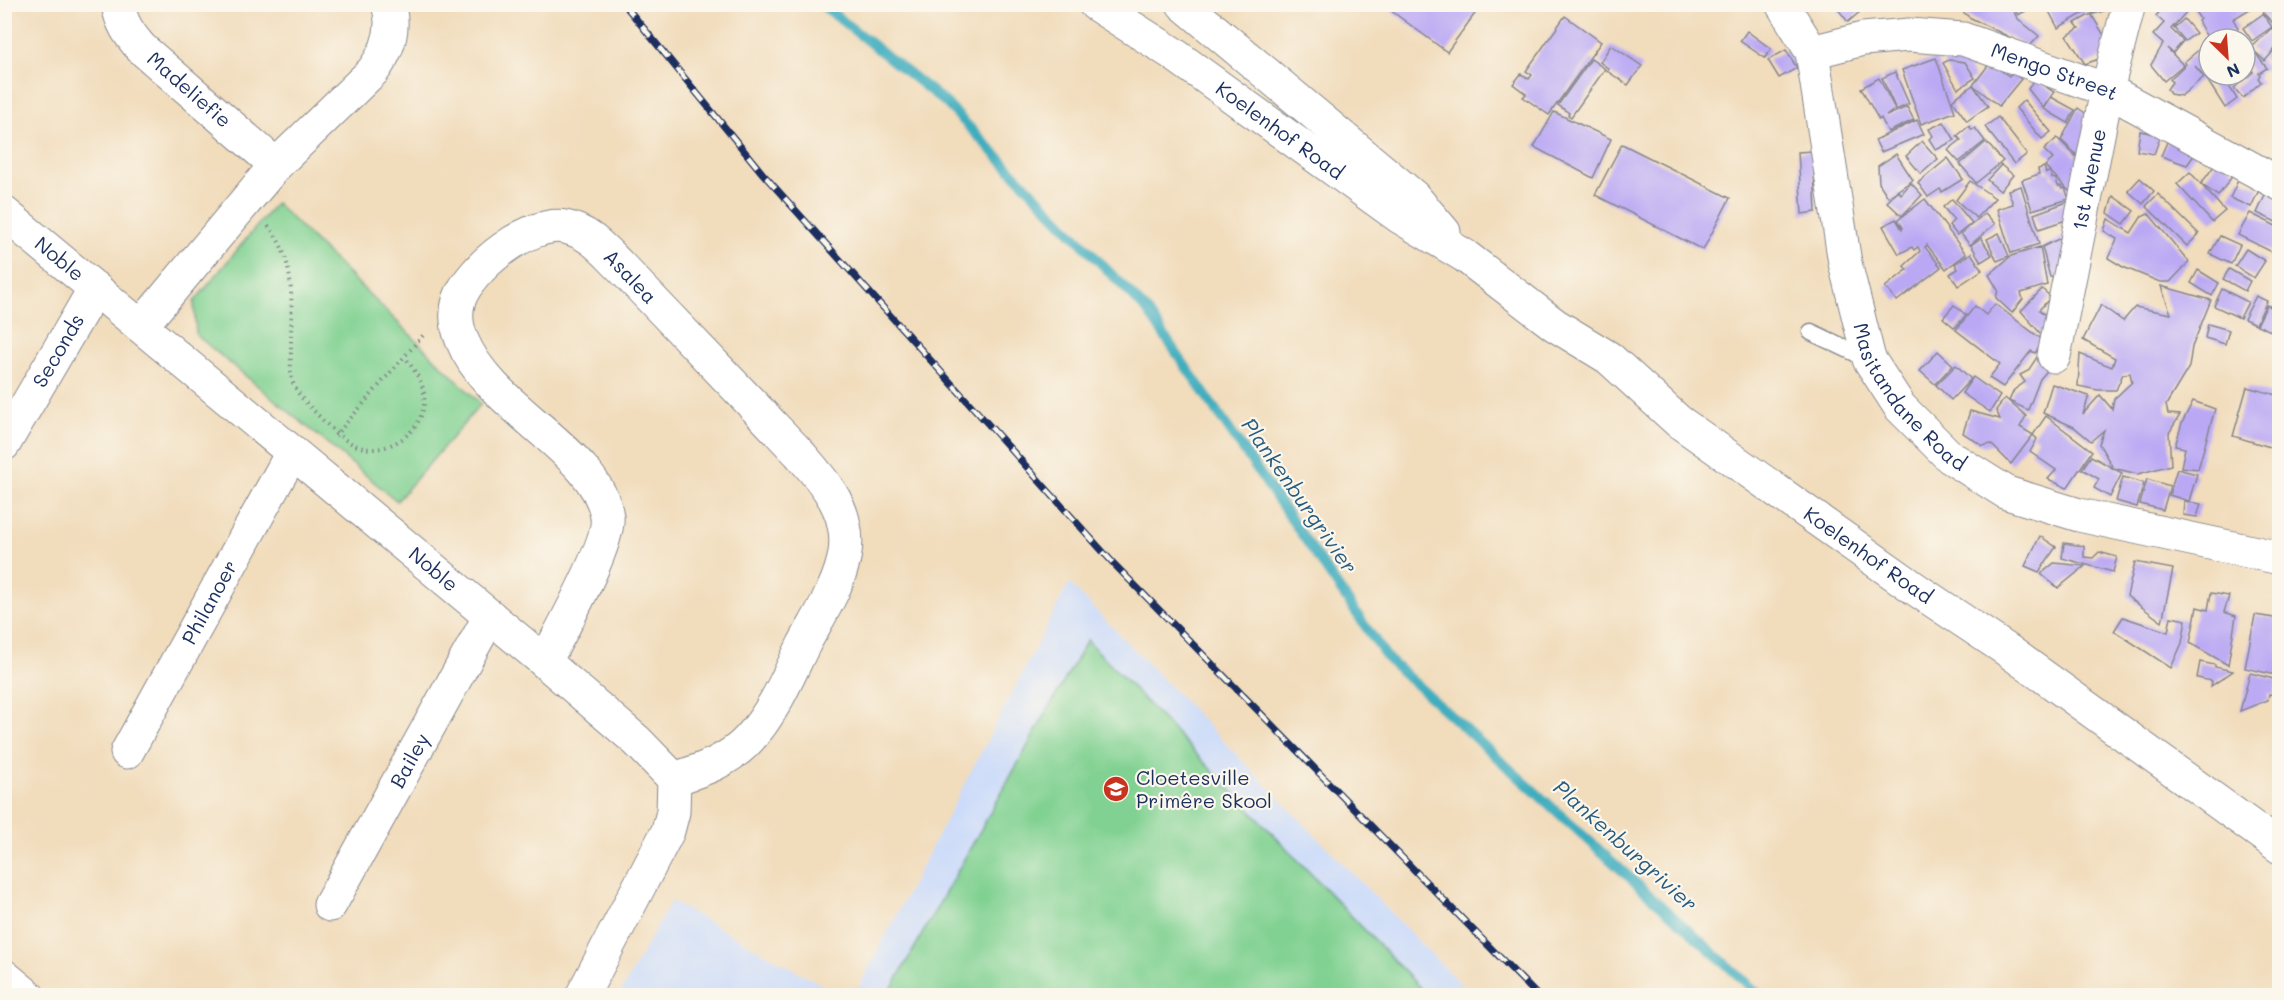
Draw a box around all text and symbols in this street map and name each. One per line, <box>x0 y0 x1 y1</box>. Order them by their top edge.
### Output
north arrow <box>2197 27 2257 87</box>
street label: Mengo Street <box>1988 36 2123 106</box>
street label: Madeliefie <box>142 45 237 133</box>
text: N <box>2224 59 2243 83</box>
street label: Koelenhof Road <box>1211 75 1350 185</box>
street label: 1st Avenue <box>2065 126 2111 232</box>
street label: Noble <box>30 230 90 286</box>
street label: Asalea <box>599 243 663 309</box>
street label: Seconds <box>26 309 89 392</box>
street label: Masitandane Road <box>1848 320 1972 476</box>
water label: Plankenburgrivier <box>1236 412 1364 578</box>
street label: Koelenhof Road <box>1799 500 1938 609</box>
street label: Noble <box>404 540 464 597</box>
street label: Philanoer <box>175 555 242 649</box>
street label: Bailey <box>383 728 435 792</box>
place label: Cloetesville Primêre Skool <box>1136 764 1272 813</box>
water label: Plankenburgrivier <box>1549 773 1703 917</box>
school or university icon: Cloetesville Primêre Skool <box>1101 774 1131 804</box>

